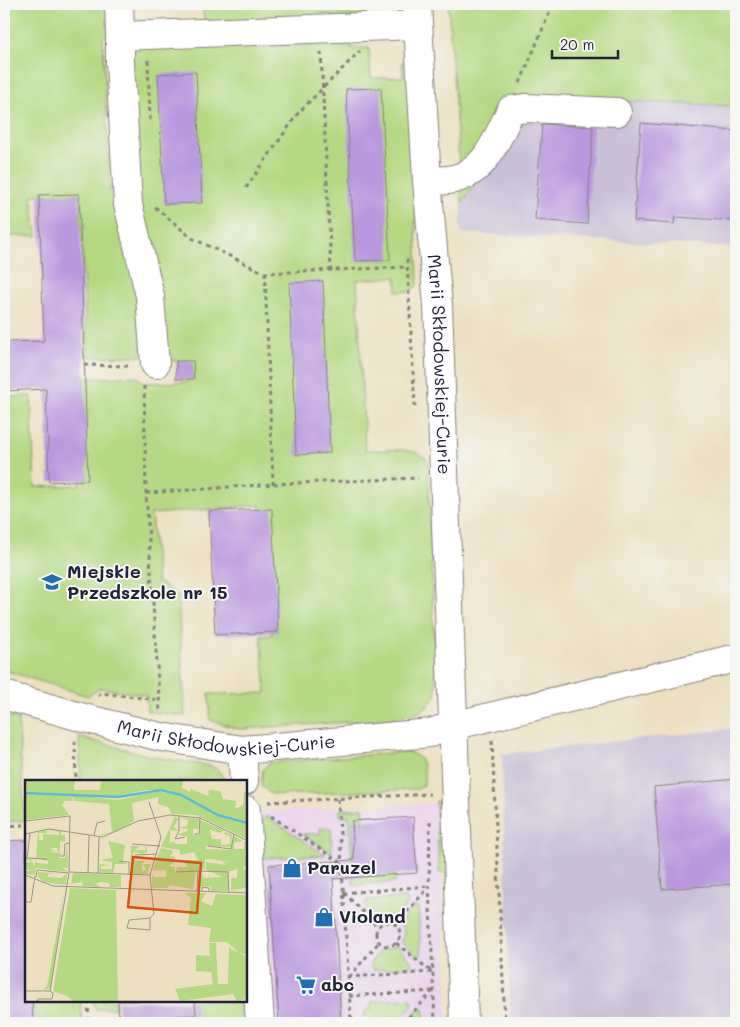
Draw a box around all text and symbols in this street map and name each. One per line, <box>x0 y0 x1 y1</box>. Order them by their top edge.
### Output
scale bar <box>552 28 619 60</box>
text: 20 m <box>560 34 594 54</box>
street label: Marii Skłodowskiej-Curie <box>423 253 457 475</box>
place label: Miejskie Przedszkole nr 15 <box>67 559 228 604</box>
school or university icon: Miejskie Przedszkole nr 15 <box>41 571 63 593</box>
street label: Marii Skłodowskiej-Curie <box>115 714 336 761</box>
inset map <box>25 780 248 1002</box>
place label: Paruzel <box>307 855 376 879</box>
shop icon: Paruzel <box>281 857 303 879</box>
place label: Violand <box>339 904 406 928</box>
shop icon: Violand <box>313 906 335 928</box>
place label: abc <box>321 972 354 996</box>
supermarket icon: abc <box>295 974 317 996</box>

